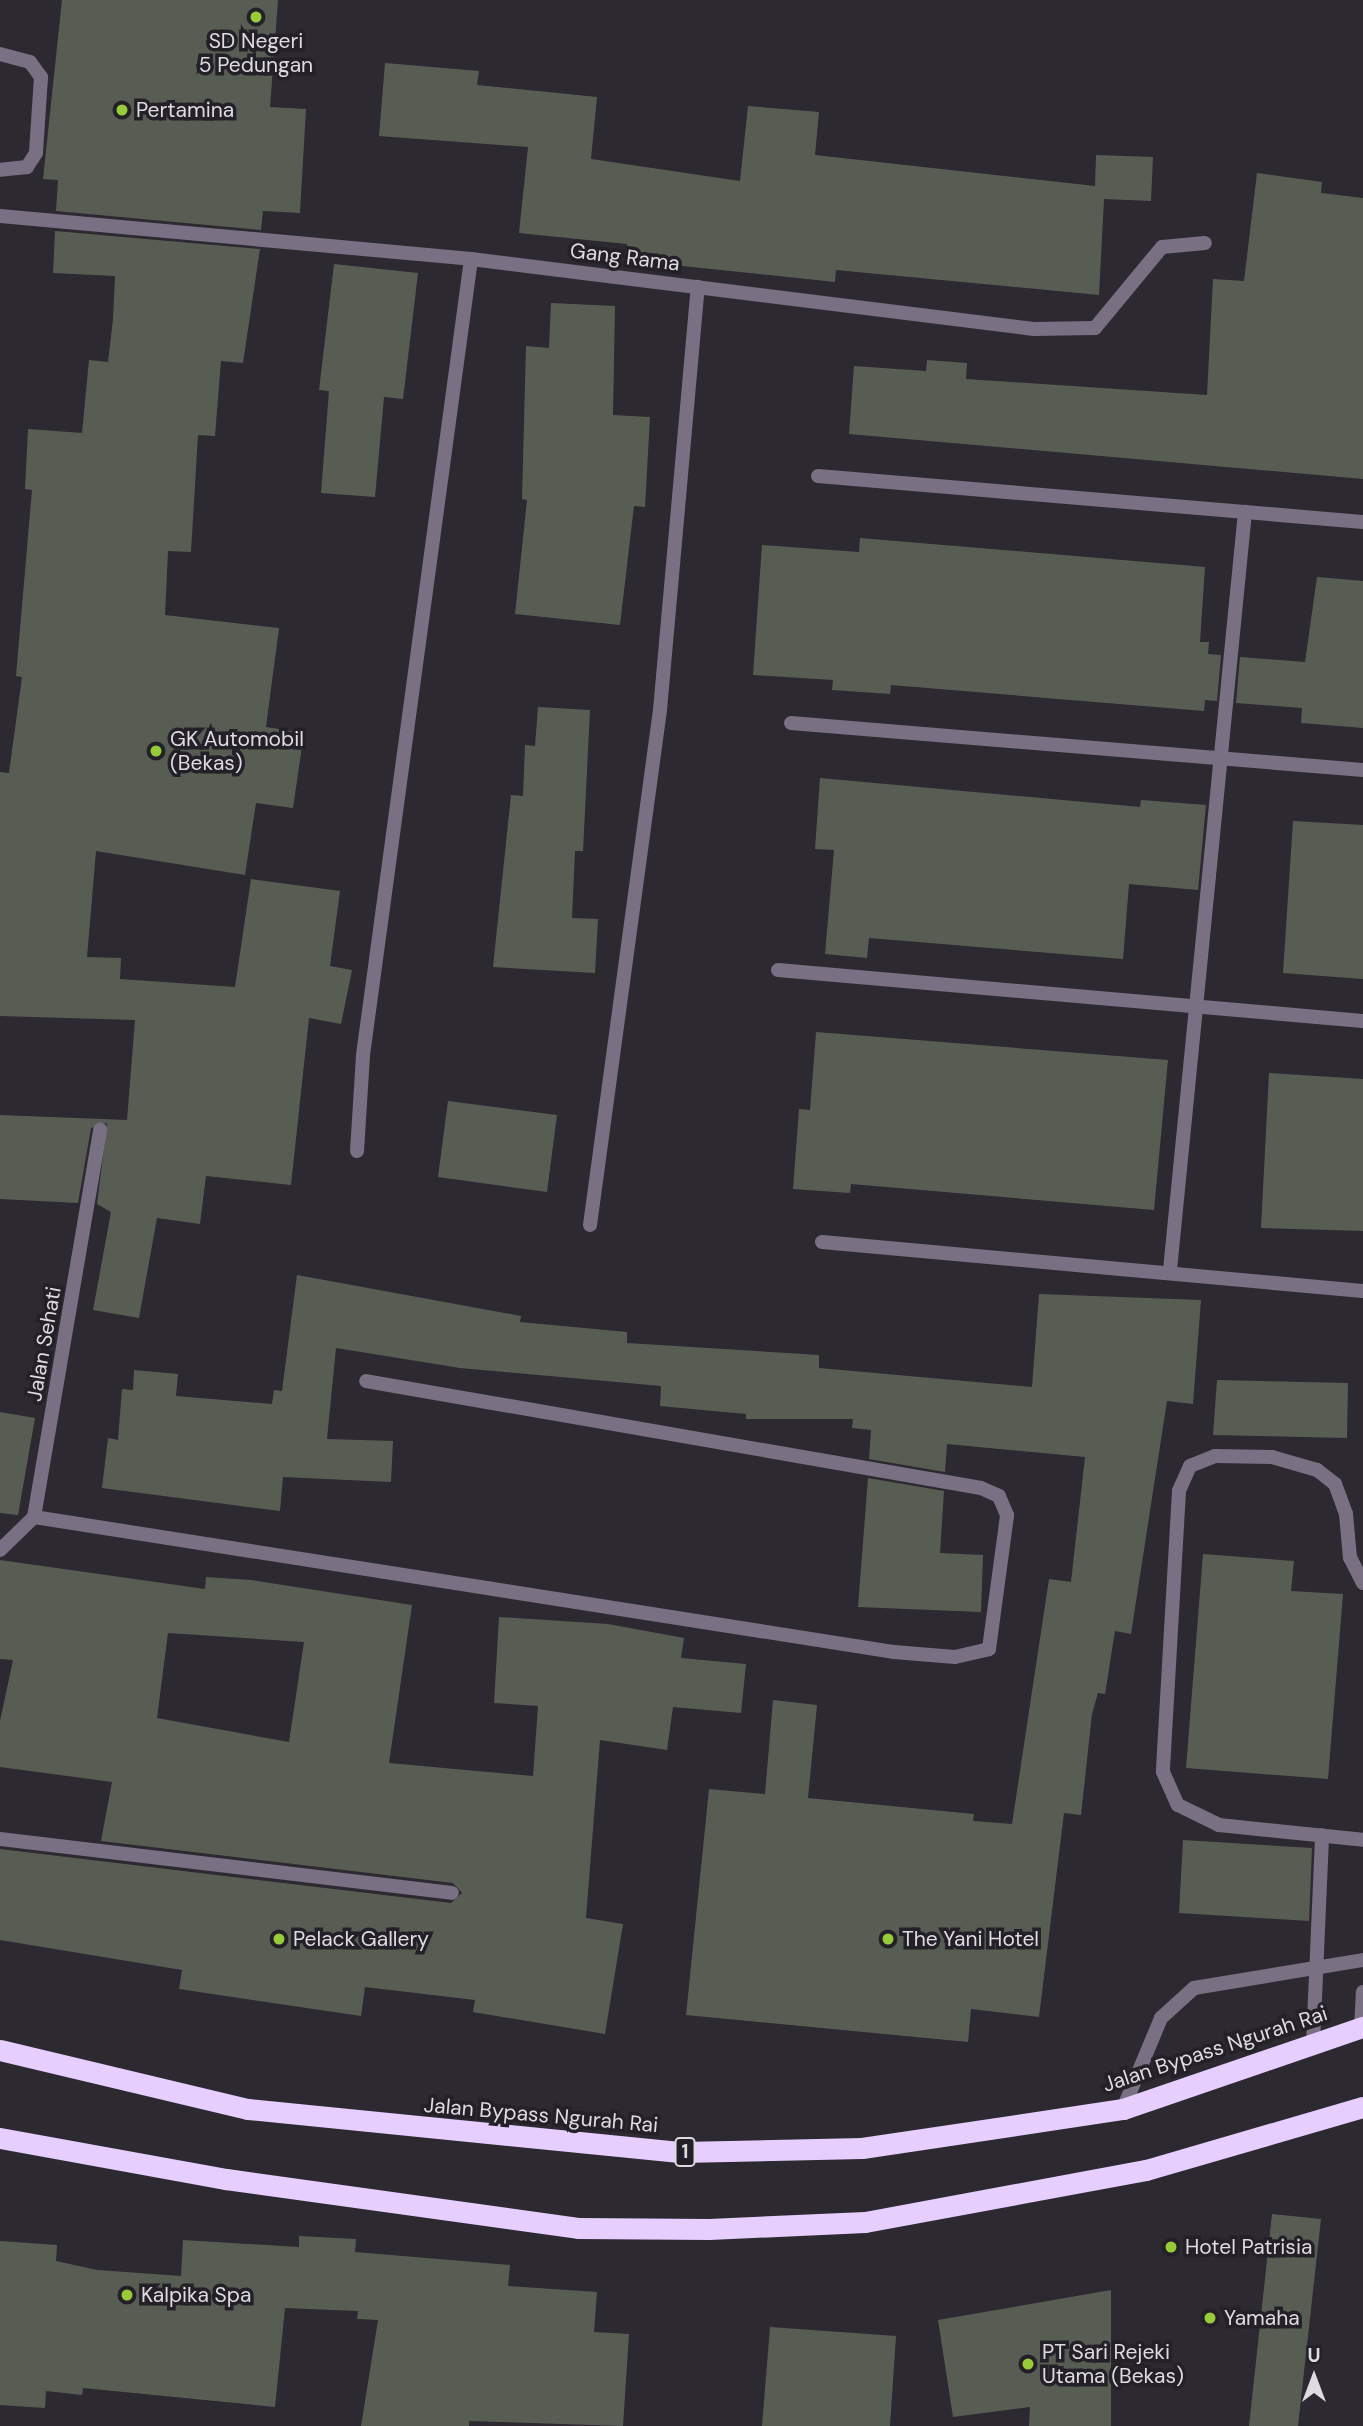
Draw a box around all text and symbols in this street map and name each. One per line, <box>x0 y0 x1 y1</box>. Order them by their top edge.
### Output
marker: SD Negeri 5 Pedungan <box>248 9 264 25</box>
place label: SD Negeri 5 Pedungan <box>199 28 313 78</box>
place label: Pertamina <box>136 97 234 123</box>
marker: Pertamina <box>114 102 130 118</box>
street label: Gang Rama <box>569 238 681 276</box>
place label: GK Automobil (Bekas) <box>170 726 304 776</box>
marker: GK Automobil (Bekas) <box>148 743 164 759</box>
street label: Jalan Sehati <box>21 1285 67 1403</box>
place label: Pelack Gallery <box>293 1926 429 1952</box>
place label: The Yani Hotel <box>902 1926 1039 1952</box>
marker: Pelack Gallery <box>271 1931 287 1947</box>
marker: The Yani Hotel <box>880 1931 896 1947</box>
street label: Jalan Bypass Ngurah Rai <box>1099 2001 1331 2097</box>
street label: Jalan Bypass Ngurah Rai <box>423 2092 659 2138</box>
road number: 1 <box>674 2136 696 2168</box>
place label: Hotel Patrisia <box>1185 2234 1312 2260</box>
marker: Hotel Patrisia <box>1163 2239 1179 2255</box>
place label: Kalpika Spa <box>141 2282 251 2308</box>
marker: Kalpika Spa <box>119 2287 135 2303</box>
place label: Yamaha <box>1224 2305 1300 2331</box>
marker: Yamaha <box>1202 2310 1218 2326</box>
place label: PT Sari Rejeki Utama (Bekas) <box>1042 2339 1184 2389</box>
north arrow <box>1279 2342 1349 2412</box>
text: U <box>1307 2343 1321 2368</box>
marker: PT Sari Rejeki Utama (Bekas) <box>1020 2356 1036 2372</box>

